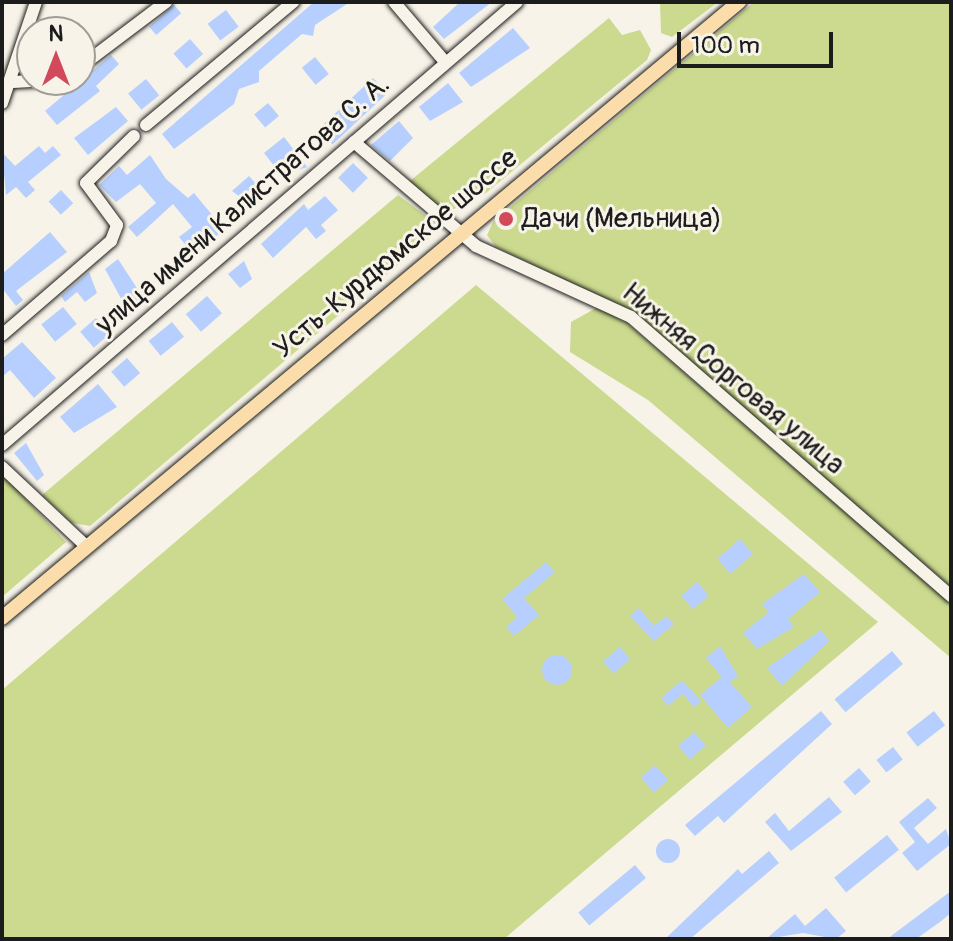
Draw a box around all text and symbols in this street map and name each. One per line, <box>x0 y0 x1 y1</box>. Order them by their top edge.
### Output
north arrow <box>16 16 96 96</box>
scale bar <box>681 16 837 66</box>
text: N <box>49 20 63 48</box>
text: 100 m <box>691 31 760 60</box>
street label: улица имени Калистратова С. А. <box>89 68 397 342</box>
street label: Усть-Курдюмское шоссе <box>267 142 525 366</box>
place label: Дачи (Мельница) <box>522 202 722 236</box>
marker: Дачи (Мельница) <box>497 210 515 228</box>
street label: Нижняя Сорговая улица <box>615 276 851 482</box>

